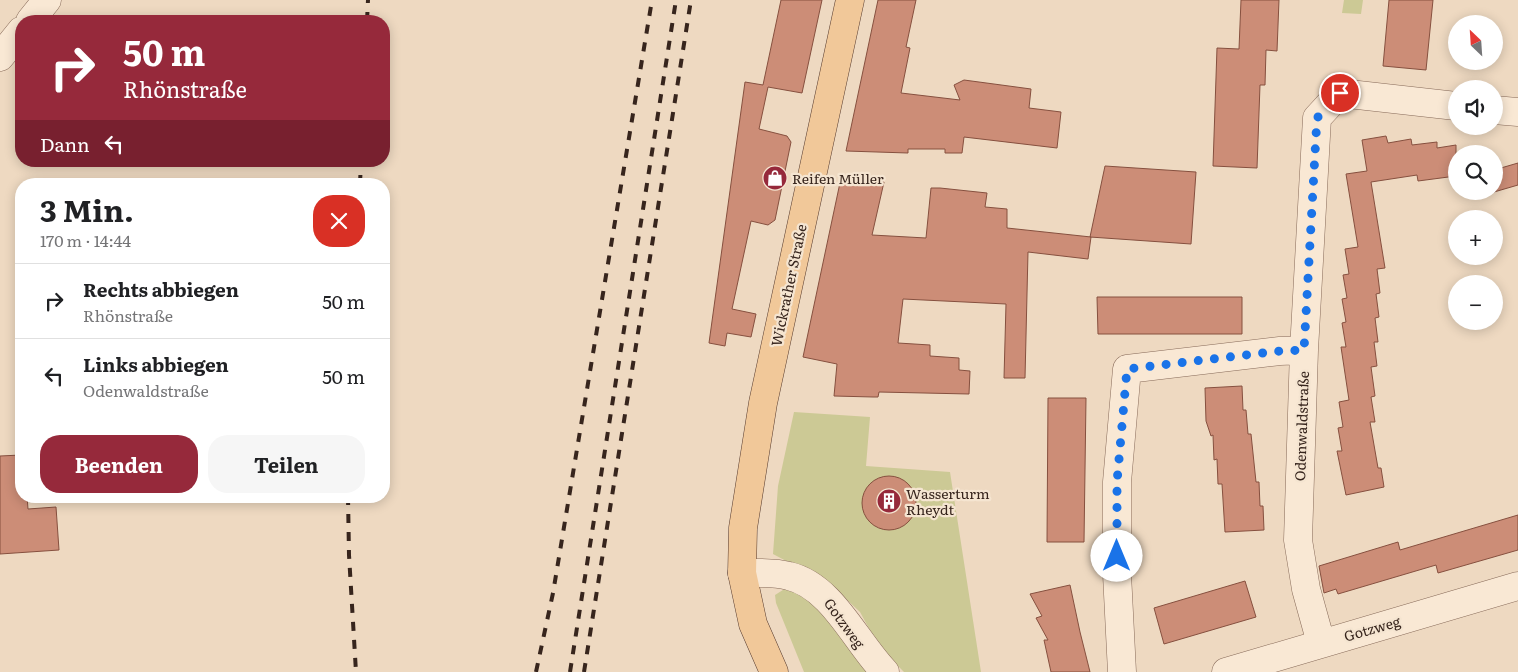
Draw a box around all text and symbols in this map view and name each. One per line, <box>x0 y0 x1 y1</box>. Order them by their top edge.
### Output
north arrow <box>1448 15 1502 70</box>
map controls <box>1448 15 1503 330</box>
text: 50 m <box>123 25 206 77</box>
icon: right <box>40 35 105 100</box>
text: Rhönstraße <box>123 72 247 105</box>
pin <box>1319 72 1361 114</box>
icon: arrive <box>1326 79 1354 107</box>
button: sound <box>1448 80 1503 135</box>
text: Dann <box>40 130 90 158</box>
icon: left <box>100 130 128 158</box>
button: search <box>1448 145 1503 200</box>
shop icon: Reifen Müller <box>762 165 788 191</box>
place label: Reifen Müller <box>792 168 884 188</box>
text: 3 Min. <box>40 187 134 231</box>
button: close <box>313 195 365 247</box>
button: + <box>1448 210 1503 265</box>
street label: Wickrather Straße <box>765 222 811 348</box>
text: 170 m · 14:44 <box>40 228 131 252</box>
text: Rechts abbiegen <box>83 275 239 303</box>
button: − <box>1448 275 1503 330</box>
icon: right <box>40 287 68 315</box>
text: 50 m <box>322 287 365 315</box>
text: Rhönstraße <box>83 303 173 327</box>
text: Links abbiegen <box>83 350 229 378</box>
icon: left <box>40 362 68 390</box>
text: 50 m <box>322 362 365 390</box>
street label: Odenwaldstraße <box>1289 371 1313 481</box>
text: Odenwaldstraße <box>83 378 209 402</box>
button: Beenden <box>40 435 198 493</box>
button: Teilen <box>208 435 365 493</box>
place label: Wasserturm Rheydt <box>906 483 990 519</box>
building icon: Wasserturm Rheydt <box>876 488 902 514</box>
position arrow <box>1090 529 1142 581</box>
street label: Gotzweg <box>820 594 870 652</box>
street label: Gotzweg <box>1341 610 1403 646</box>

